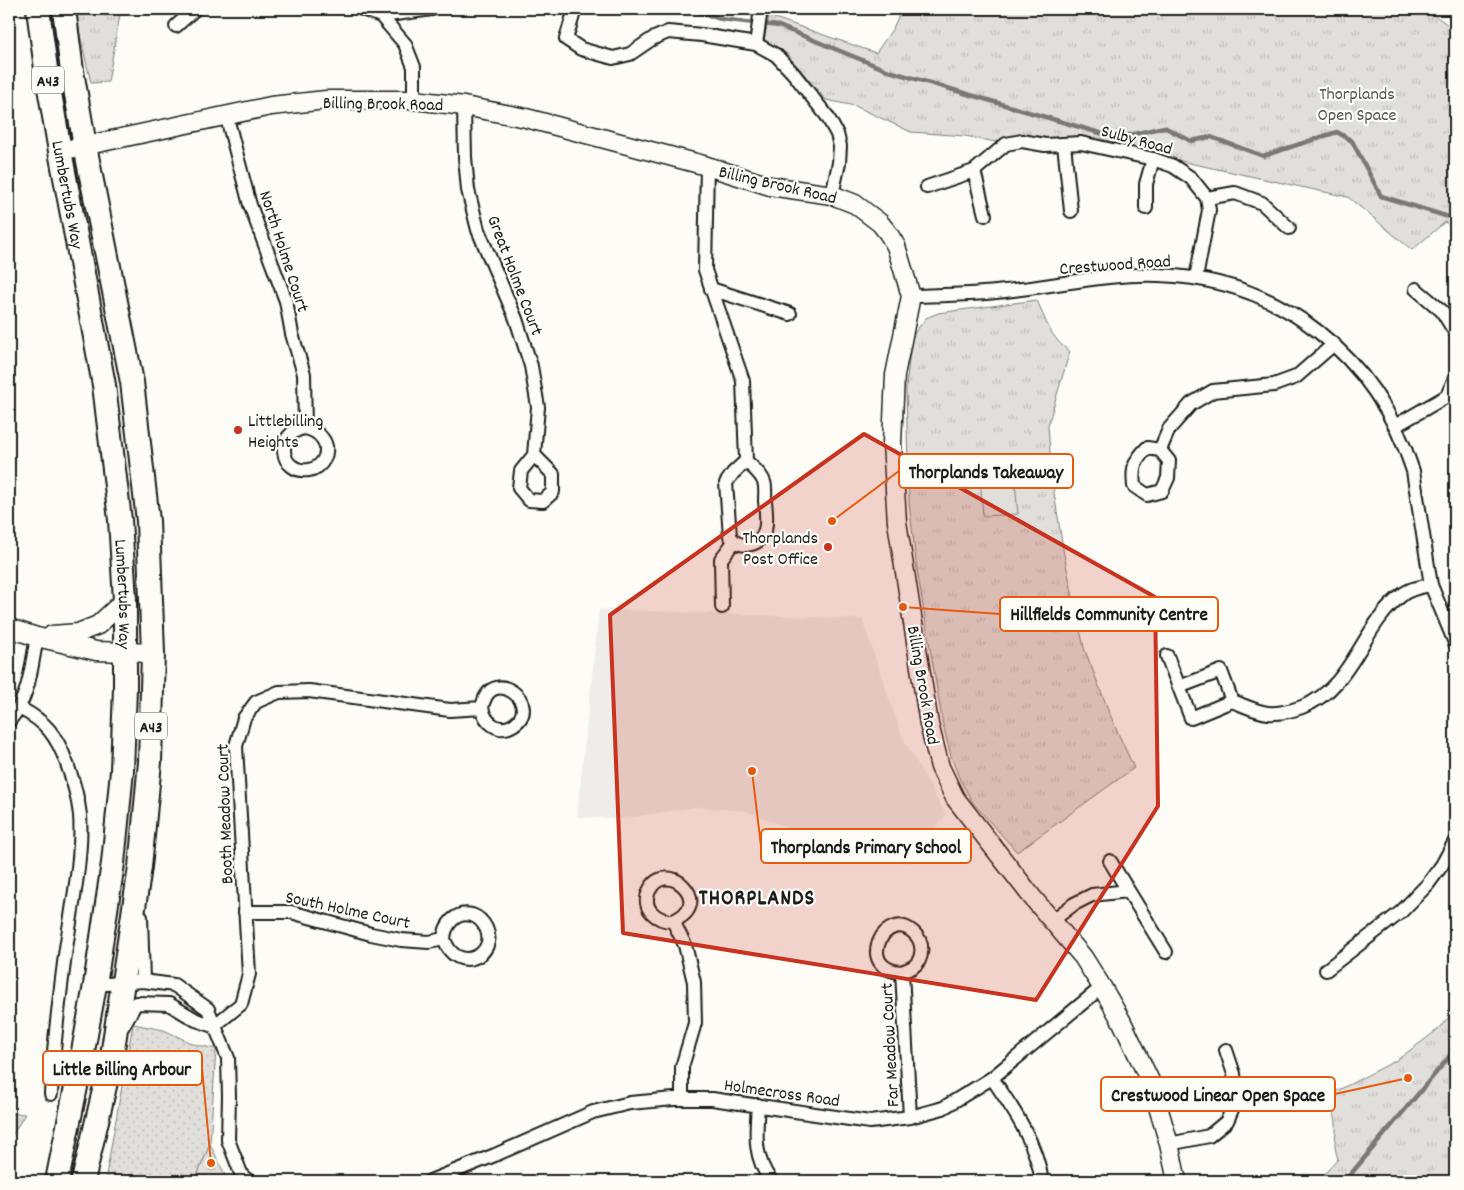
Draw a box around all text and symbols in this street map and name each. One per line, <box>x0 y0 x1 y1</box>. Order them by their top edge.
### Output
road number: A43 <box>32 66 64 94</box>
park label: Thorplands Open Space <box>1318 83 1396 129</box>
street label: Billing Brook Road <box>323 92 443 119</box>
street label: Sulby Road <box>1098 120 1175 163</box>
street label: Lumbertubs Way <box>43 139 88 252</box>
street label: Billing Brook Road <box>716 161 839 212</box>
street label: North Holme Court <box>251 188 314 316</box>
street label: Great Holme Court <box>479 212 548 340</box>
street label: Crestwood Road <box>1059 250 1172 283</box>
place label: Littlebilling Heights <box>248 410 323 456</box>
marker: Littlebilling Heights <box>232 424 244 436</box>
callout: Thorplands Takeaway <box>899 454 1073 488</box>
text: Thorplands Takeaway <box>909 461 1065 488</box>
place label: Thorplands Post Office <box>743 527 818 573</box>
street label: Lumbertubs Way <box>106 539 135 650</box>
marker: Thorplands Post Office <box>822 541 834 553</box>
callout: Hillfields Community Centre <box>1000 597 1218 631</box>
text: Hillfields Community Centre <box>1010 603 1208 630</box>
street label: Billing Brook Road <box>899 624 944 747</box>
road number: A43 <box>135 712 167 739</box>
street label: Booth Meadow Court <box>212 743 241 885</box>
callout: Thorplands Primary School <box>761 829 971 863</box>
text: Thorplands Primary School <box>771 836 962 863</box>
district label: THORPLANDS <box>699 884 815 915</box>
street label: South Holme Court <box>283 886 412 937</box>
street label: Far Meadow Court <box>876 982 907 1108</box>
callout: Little Billing Arbour <box>43 1051 202 1085</box>
text: Little Billing Arbour <box>53 1058 192 1085</box>
street label: Holmecross Road <box>722 1074 841 1115</box>
callout: Crestwood Linear Open Space <box>1101 1077 1335 1111</box>
text: Crestwood Linear Open Space <box>1111 1084 1325 1111</box>

